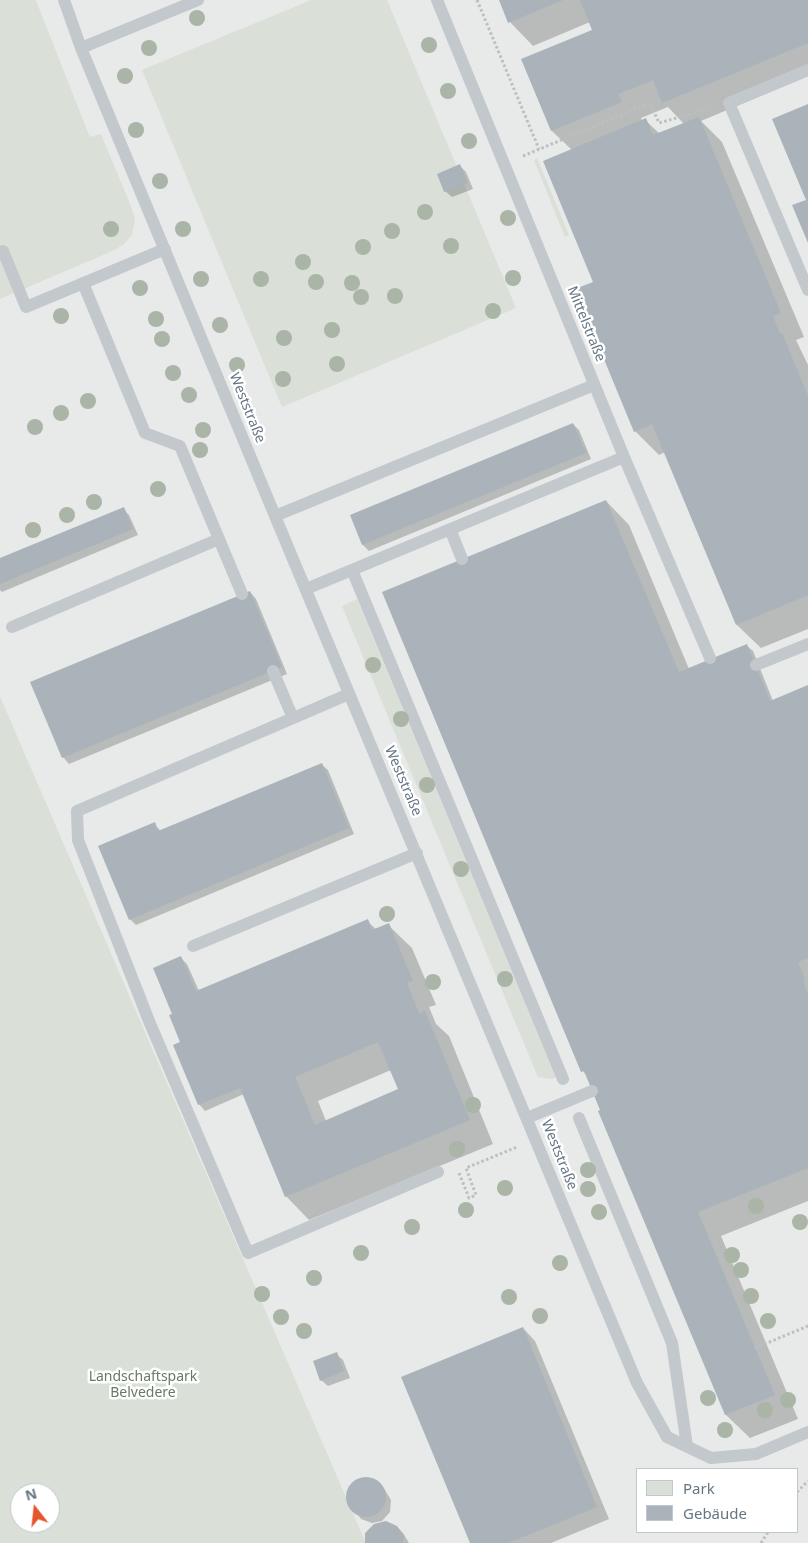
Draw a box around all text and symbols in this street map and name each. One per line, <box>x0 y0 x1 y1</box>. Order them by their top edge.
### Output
street label: Mittelstraße <box>563 284 609 364</box>
street label: Weststraße <box>225 370 269 446</box>
street label: Weststraße <box>381 744 425 818</box>
street label: Weststraße <box>537 1117 581 1193</box>
park label: Landschaftspark Belvedere <box>89 1369 197 1401</box>
legend <box>636 1468 798 1533</box>
text: Park <box>683 1478 715 1498</box>
north arrow <box>10 1483 60 1533</box>
text: N <box>23 1483 39 1505</box>
text: Gebäude <box>683 1503 747 1523</box>

